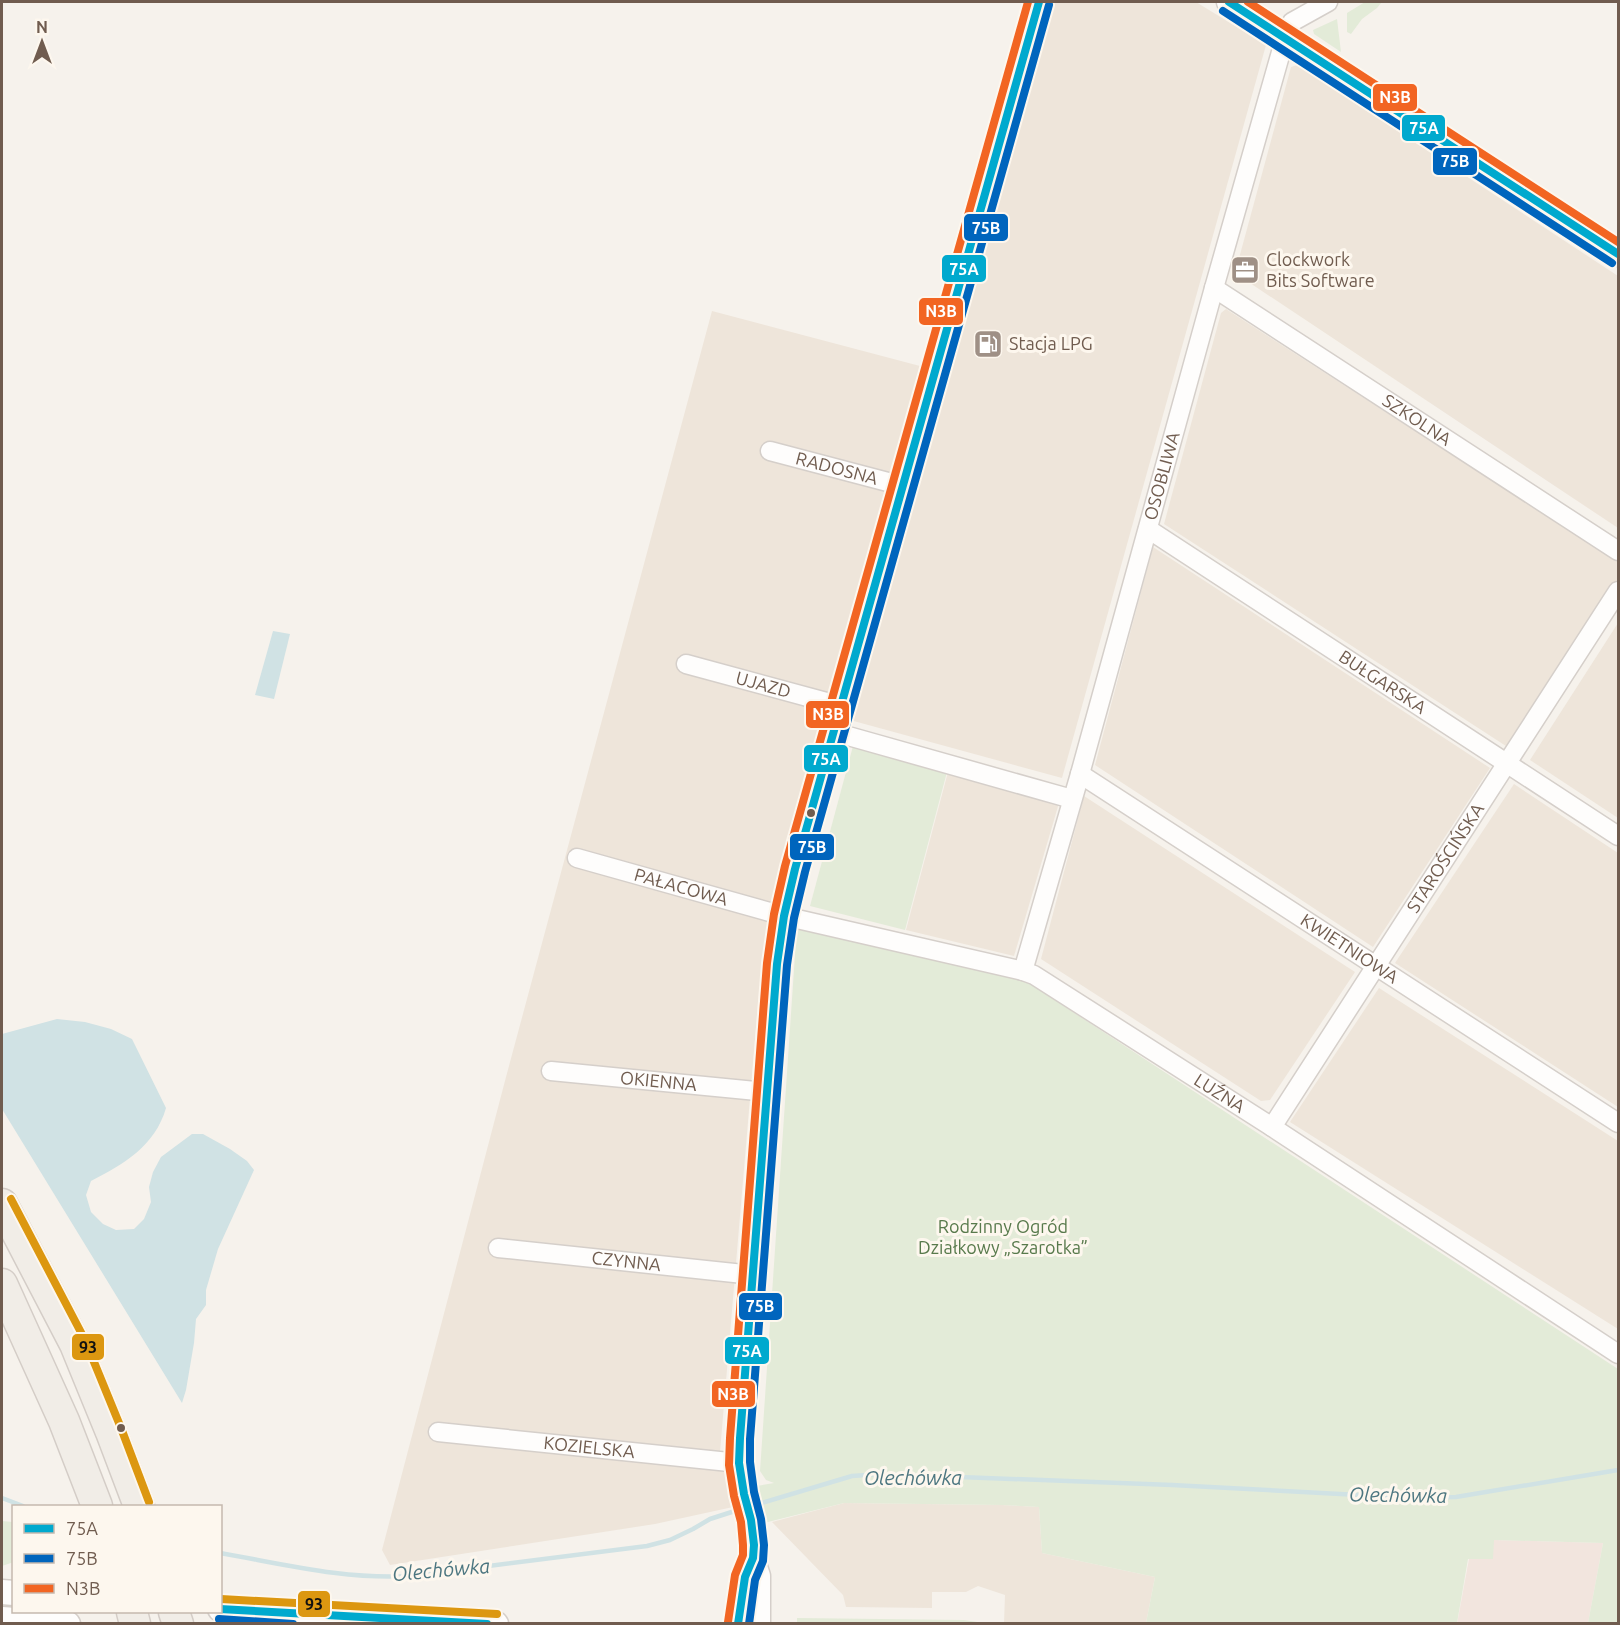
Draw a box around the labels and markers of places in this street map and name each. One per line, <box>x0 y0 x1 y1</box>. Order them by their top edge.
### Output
place label: Clockwork Bits Software <box>1266 249 1375 290</box>
office icon: Clockwork Bits Software <box>1229 254 1261 286</box>
fuel station icon: Stacja LPG <box>972 328 1004 360</box>
place label: Stacja LPG <box>1009 333 1093 353</box>
unlabelled marker <box>805 807 817 819</box>
unlabelled marker <box>115 1422 127 1434</box>

